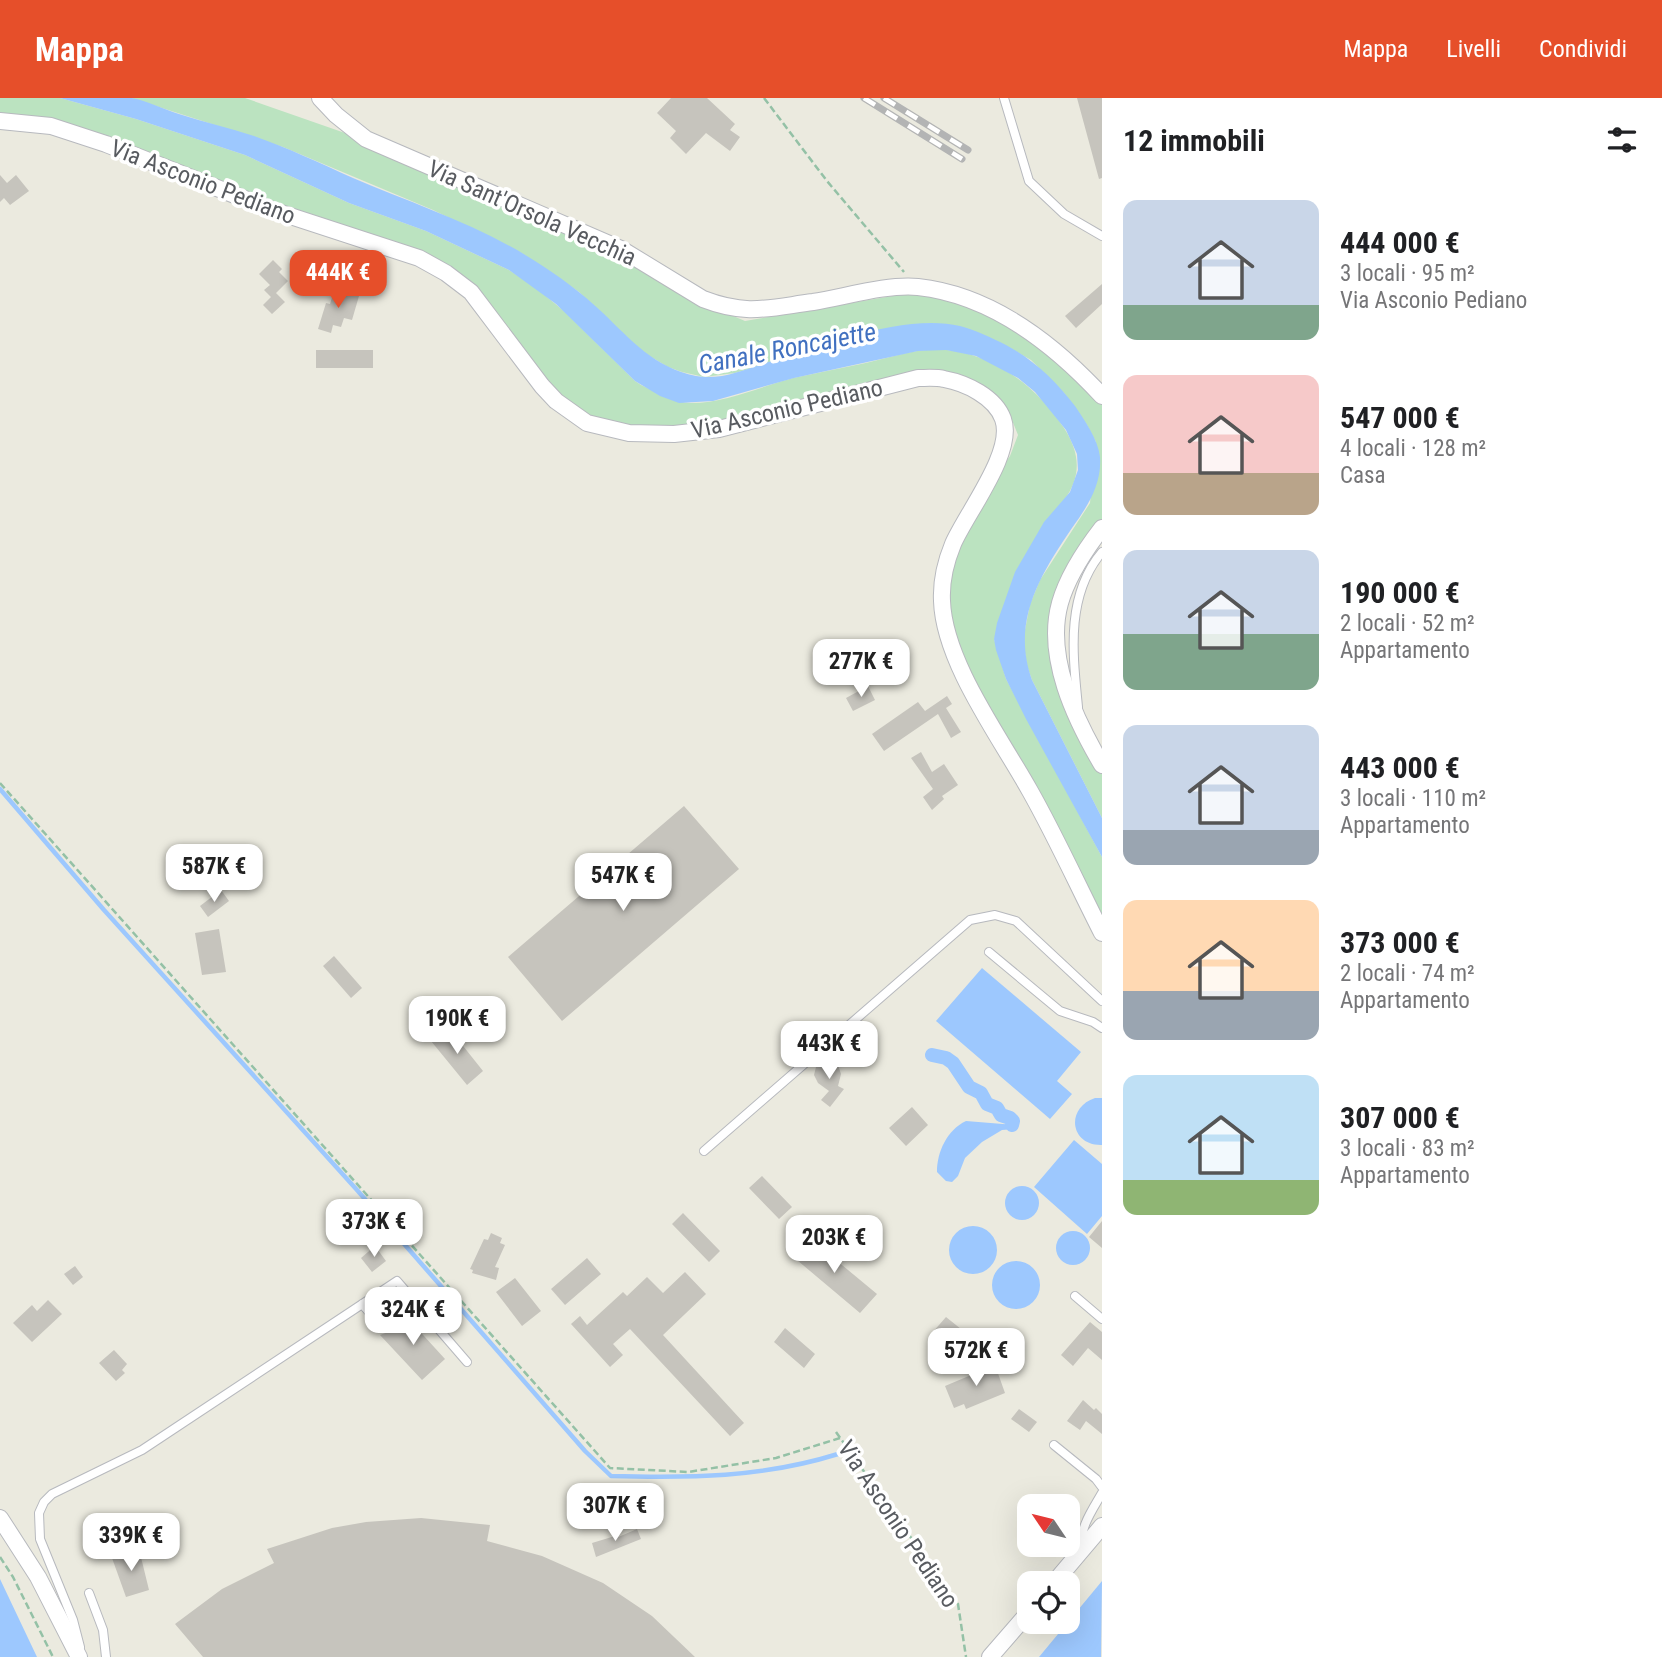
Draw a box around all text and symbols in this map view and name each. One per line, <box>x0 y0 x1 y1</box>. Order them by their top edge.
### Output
text: Mappa <box>35 30 124 69</box>
text: Mappa <box>1344 35 1408 63</box>
text: Livelli <box>1446 35 1501 63</box>
text: Condividi <box>1539 35 1627 63</box>
icon: filters <box>1603 121 1641 159</box>
text: 12 immobili <box>1123 123 1265 158</box>
street label: Via Asconio Pediano <box>107 134 299 230</box>
street label: Via Sant'Orsola Vecchia <box>424 154 640 272</box>
text: 444 000 € <box>1340 225 1460 260</box>
icon: home <box>1179 228 1263 312</box>
pin: 444K € <box>281 250 395 310</box>
text: 444K € <box>306 259 370 286</box>
text: 3 locali · 95 m² <box>1340 260 1475 287</box>
text: Via Asconio Pediano <box>1340 287 1527 314</box>
water label: Canale Roncajette <box>696 316 878 380</box>
street label: Via Asconio Pediano <box>689 373 885 445</box>
text: 547 000 € <box>1340 400 1460 435</box>
icon: home <box>1179 403 1263 487</box>
text: 4 locali · 128 m² <box>1340 435 1486 462</box>
text: Casa <box>1340 462 1386 489</box>
text: 190 000 € <box>1340 575 1460 610</box>
icon: home <box>1179 578 1263 662</box>
text: 2 locali · 52 m² <box>1340 610 1475 637</box>
text: Appartamento <box>1340 637 1470 664</box>
pin: 277K € <box>804 640 918 699</box>
text: 277K € <box>829 648 893 675</box>
text: 443 000 € <box>1340 750 1460 785</box>
icon: home <box>1179 753 1263 837</box>
text: 3 locali · 110 m² <box>1340 785 1486 812</box>
text: Appartamento <box>1340 812 1470 839</box>
pin: 587K € <box>157 844 271 904</box>
text: 587K € <box>182 853 246 880</box>
pin: 547K € <box>566 854 680 913</box>
text: 547K € <box>591 862 655 889</box>
text: 373 000 € <box>1340 925 1460 960</box>
icon: home <box>1179 928 1263 1012</box>
text: 2 locali · 74 m² <box>1340 960 1475 987</box>
text: Appartamento <box>1340 987 1470 1014</box>
pin: 190K € <box>400 996 514 1056</box>
text: 190K € <box>425 1005 489 1032</box>
pin: 443K € <box>772 1021 886 1081</box>
text: 443K € <box>797 1030 861 1057</box>
text: 307 000 € <box>1340 1100 1460 1135</box>
icon: home <box>1179 1103 1263 1187</box>
text: 3 locali · 83 m² <box>1340 1135 1475 1162</box>
text: Appartamento <box>1340 1162 1470 1189</box>
pin: 373K € <box>317 1200 431 1259</box>
text: 373K € <box>342 1208 406 1235</box>
pin: 203K € <box>777 1216 891 1275</box>
text: 203K € <box>802 1224 866 1251</box>
pin: 324K € <box>356 1288 470 1347</box>
text: 324K € <box>381 1296 445 1323</box>
pin: 572K € <box>919 1328 1033 1388</box>
text: 572K € <box>944 1337 1008 1364</box>
street label: Via Asconio Pediano <box>832 1435 964 1613</box>
pin: 307K € <box>558 1484 672 1543</box>
text: 307K € <box>583 1492 647 1519</box>
north arrow <box>1017 1494 1080 1558</box>
map controls <box>1017 1494 1080 1634</box>
pin: 339K € <box>74 1514 188 1573</box>
text: 339K € <box>99 1522 163 1549</box>
button: locate <box>1017 1571 1080 1634</box>

